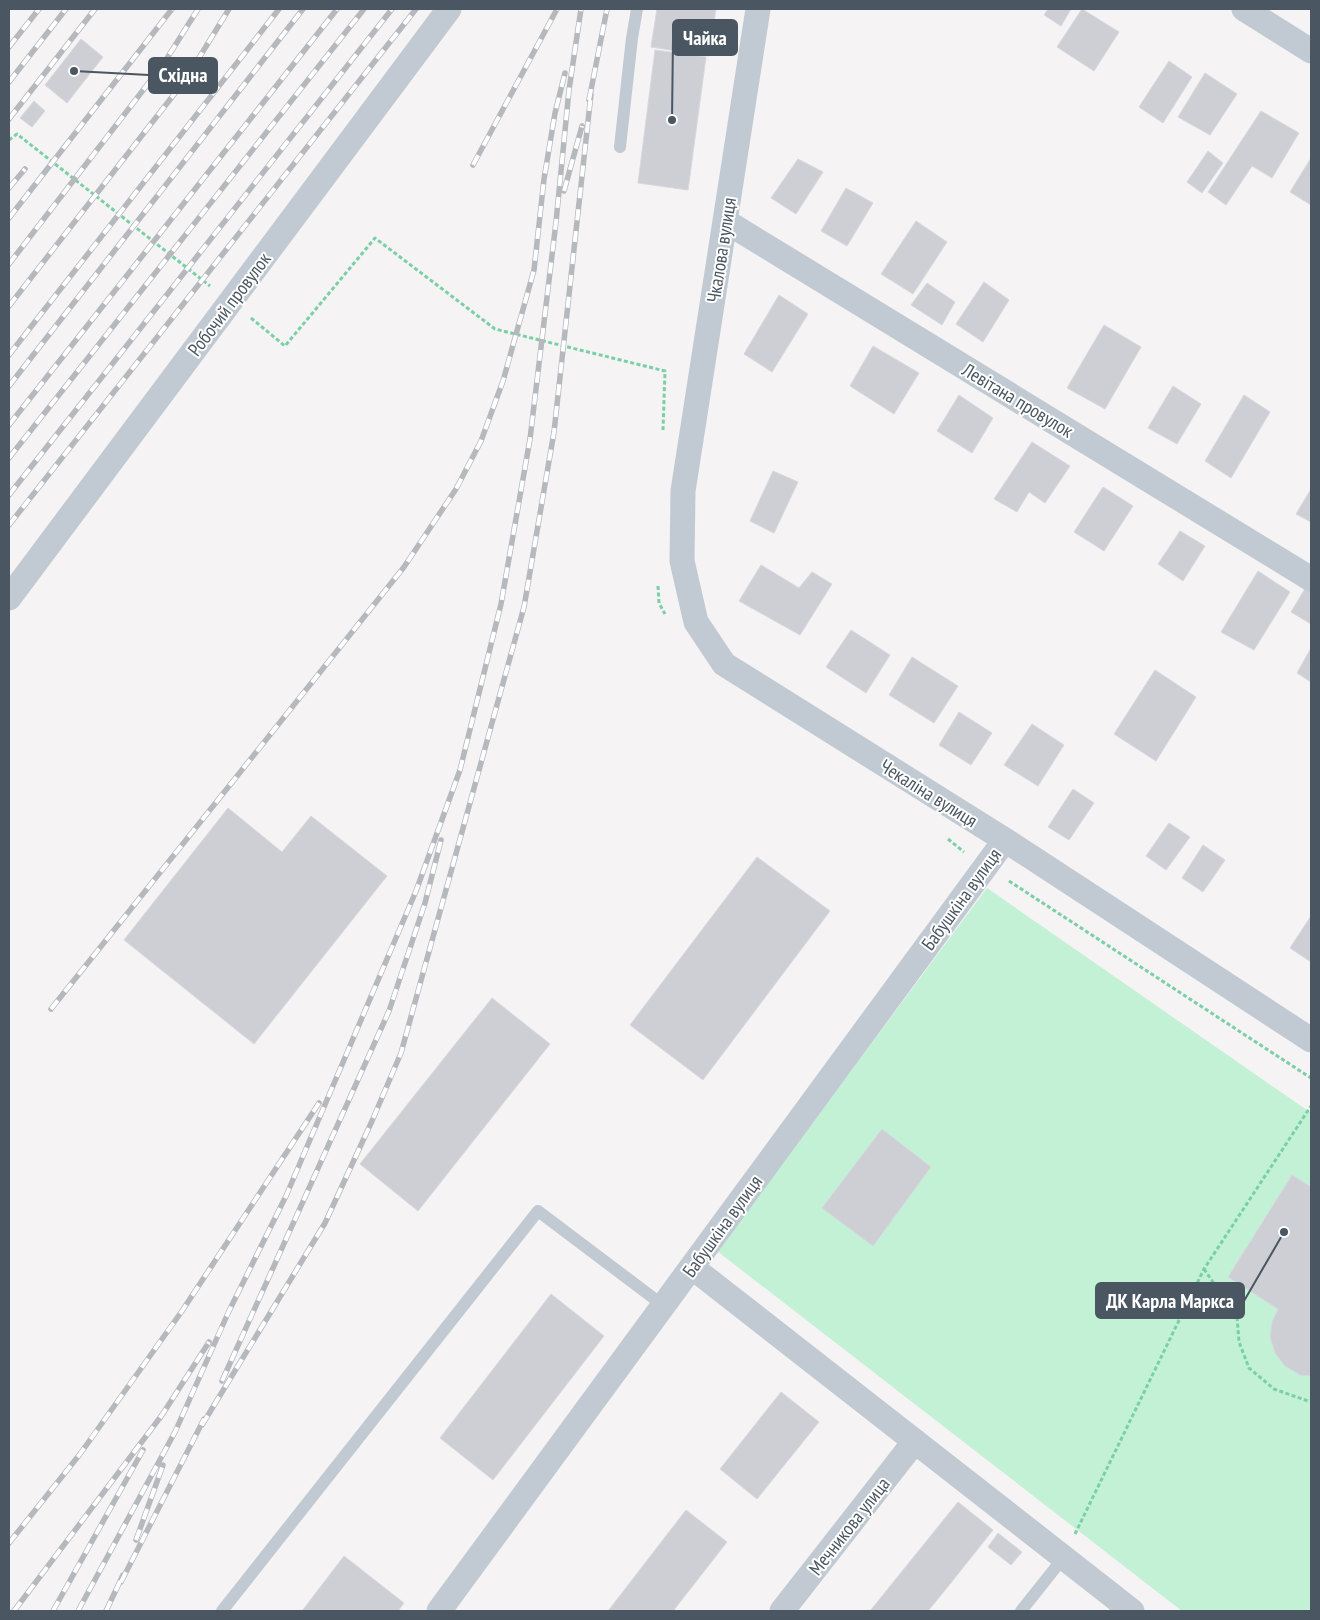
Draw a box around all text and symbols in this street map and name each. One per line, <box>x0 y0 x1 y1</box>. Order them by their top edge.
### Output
callout: Чайка <box>673 20 737 55</box>
text: Чайка <box>683 25 727 51</box>
callout: Східна <box>149 58 217 93</box>
text: Східна <box>159 62 207 88</box>
street label: Чкалова вулиця <box>701 196 741 304</box>
street label: Робочий провулок <box>182 247 276 360</box>
street label: Левітана провулок <box>957 357 1078 443</box>
street label: Чекаліна вулиця <box>876 754 982 832</box>
street label: Бабушкіна вулиця <box>916 843 1006 955</box>
street label: Бабушкіна вулиця <box>677 1170 767 1282</box>
callout: ДК Карла Маркса <box>1096 1283 1244 1318</box>
text: ДК Карла Маркса <box>1106 1288 1234 1314</box>
street label: Мечникова улица <box>803 1472 895 1580</box>

